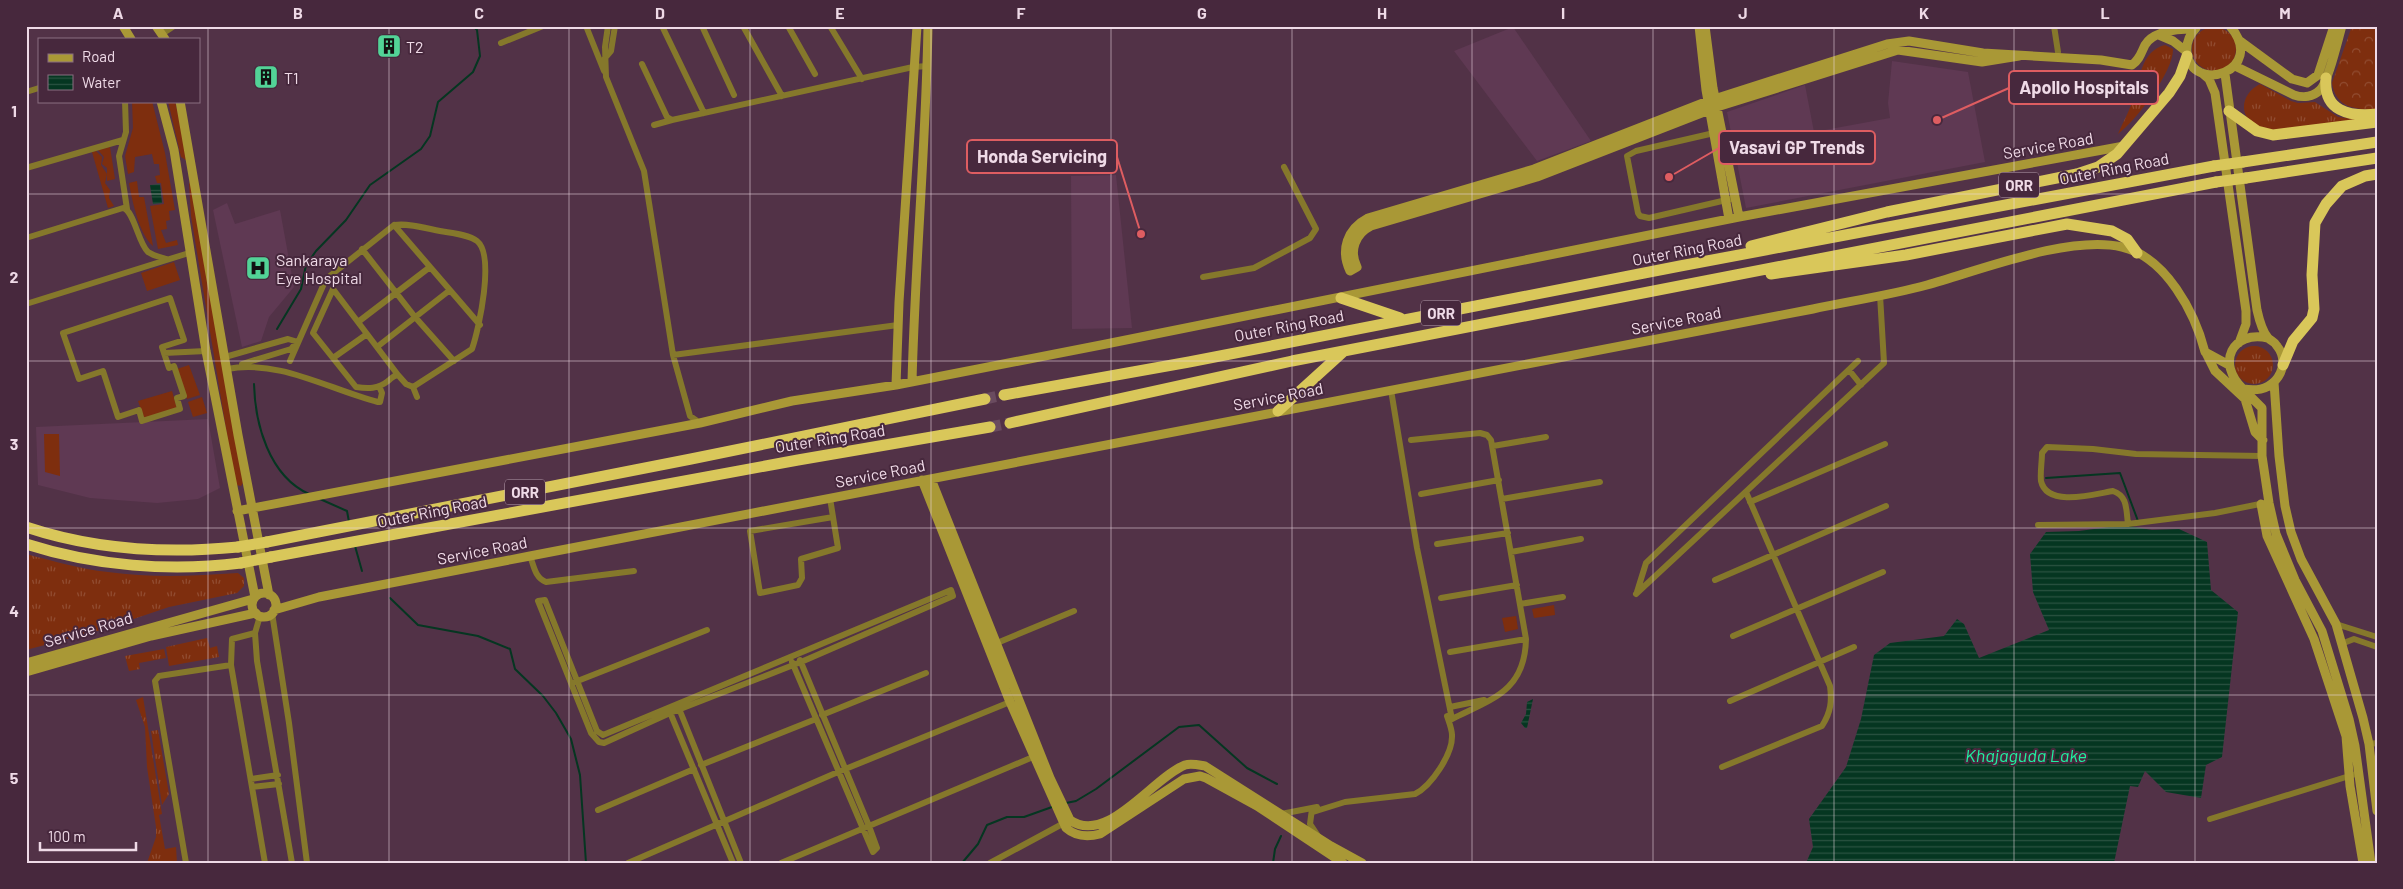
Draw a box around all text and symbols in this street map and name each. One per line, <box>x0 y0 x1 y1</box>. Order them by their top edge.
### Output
text: A <box>113 3 124 22</box>
text: B <box>293 3 303 22</box>
text: C <box>474 3 484 22</box>
text: D <box>655 3 665 22</box>
text: E <box>835 3 845 22</box>
text: F <box>1017 3 1026 22</box>
text: G <box>1197 3 1207 22</box>
text: H <box>1377 3 1387 22</box>
text: I <box>1561 3 1565 22</box>
text: J <box>1738 3 1748 22</box>
text: K <box>1919 3 1929 22</box>
text: L <box>2100 3 2110 22</box>
text: M <box>2279 3 2291 22</box>
building icon: T2 <box>376 33 402 59</box>
place label: T2 <box>406 37 424 56</box>
legend <box>38 38 200 102</box>
text: Road <box>82 47 115 65</box>
building icon: T1 <box>253 64 279 90</box>
place label: T1 <box>284 68 299 87</box>
callout: Apollo Hospitals <box>2009 71 2158 104</box>
text: Water <box>82 73 121 91</box>
text: Apollo Hospitals <box>2019 76 2149 98</box>
text: 1 <box>11 101 17 120</box>
street label: Service Road <box>2001 128 2095 162</box>
callout: Vasavi GP Trends <box>1719 131 1875 164</box>
text: Vasavi GP Trends <box>1729 136 1865 158</box>
callout: Honda Servicing <box>967 140 1117 173</box>
text: Honda Servicing <box>977 145 1107 167</box>
street label: Outer Ring Road <box>2058 148 2170 188</box>
road number: ORR <box>1999 172 2039 198</box>
street label: Outer Ring Road <box>1631 229 1743 269</box>
place label: Sankaraya Eye Hospital <box>276 250 362 287</box>
hospital icon: Sankaraya Eye Hospital <box>245 255 271 281</box>
text: 2 <box>10 267 19 286</box>
road number: ORR <box>1421 300 1461 326</box>
street label: Service Road <box>1629 302 1723 338</box>
street label: Outer Ring Road <box>1233 305 1345 345</box>
street label: Service Road <box>1231 378 1325 414</box>
street label: Outer Ring Road <box>774 420 886 456</box>
text: 3 <box>10 434 18 453</box>
street label: Service Road <box>833 455 927 491</box>
road number: ORR <box>505 480 545 504</box>
street label: Outer Ring Road <box>376 491 488 531</box>
street label: Service Road <box>435 532 529 568</box>
text: 4 <box>9 601 19 620</box>
street label: Service Road <box>42 607 134 651</box>
water label: Khajaguda Lake <box>1965 744 2087 766</box>
text: 5 <box>10 768 19 787</box>
scale bar <box>40 819 136 851</box>
text: 100 m <box>48 827 86 845</box>

